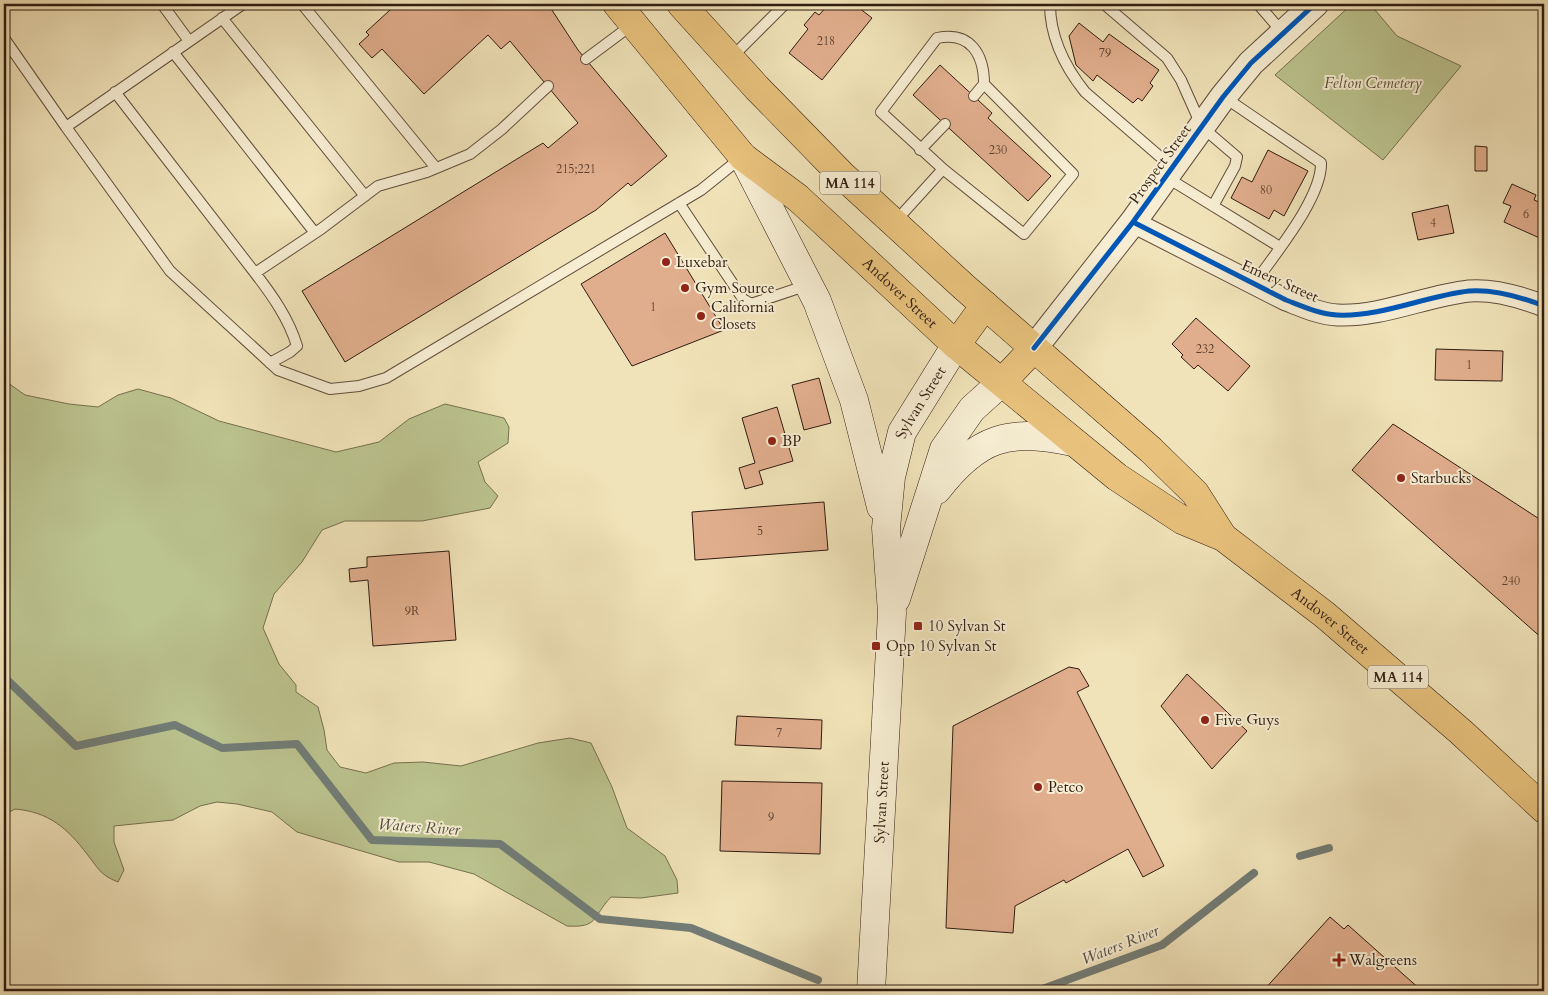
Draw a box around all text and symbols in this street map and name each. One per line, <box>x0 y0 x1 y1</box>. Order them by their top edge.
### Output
house number: 218 <box>817 33 835 49</box>
house number: 79 <box>1099 45 1111 61</box>
park label: Felton Cemetery <box>1324 73 1422 93</box>
street label: Prospect Street <box>1124 120 1196 208</box>
house number: 230 <box>989 142 1007 158</box>
house number: 215;221 <box>556 161 596 177</box>
road number: MA 114 <box>820 172 880 194</box>
house number: 80 <box>1260 182 1272 198</box>
house number: 6 <box>1523 206 1529 222</box>
house number: 4 <box>1430 215 1436 231</box>
place label: Luxebar <box>676 252 728 272</box>
street label: Andover Street <box>858 253 942 333</box>
street label: Emery Street <box>1238 255 1322 307</box>
marker: Luxebar <box>660 256 672 268</box>
place label: Gym Source <box>695 278 775 298</box>
marker: Gym Source <box>679 282 691 294</box>
place label: California Closets <box>711 297 775 334</box>
house number: 1 <box>650 299 656 315</box>
marker: California Closets <box>695 310 707 322</box>
house number: 232 <box>1196 341 1214 357</box>
house number: 1 <box>1466 357 1472 373</box>
street label: Sylvan Street <box>891 362 951 441</box>
place label: BP <box>782 431 801 451</box>
marker: BP <box>766 435 778 447</box>
place label: Starbucks <box>1411 468 1471 488</box>
marker: Starbucks <box>1395 472 1407 484</box>
house number: 5 <box>757 523 763 539</box>
house number: 240 <box>1502 573 1520 589</box>
street label: Andover Street <box>1287 583 1374 659</box>
house number: 9R <box>405 603 420 619</box>
place label: 10 Sylvan St <box>928 616 1006 636</box>
marker: 10 Sylvan St <box>912 620 924 632</box>
place label: Opp 10 Sylvan St <box>886 636 997 656</box>
marker: Opp 10 Sylvan St <box>870 640 882 652</box>
road number: MA 114 <box>1368 666 1428 689</box>
place label: Five Guys <box>1215 710 1279 730</box>
marker: Five Guys <box>1199 714 1211 726</box>
house number: 7 <box>776 725 782 741</box>
street label: Sylvan Street <box>869 761 894 844</box>
place label: Petco <box>1048 777 1083 797</box>
marker: Petco <box>1032 781 1044 793</box>
house number: 9 <box>768 809 774 825</box>
water label: Waters River <box>377 813 461 841</box>
water label: Waters River <box>1078 919 1163 970</box>
place label: Walgreens <box>1348 950 1417 970</box>
marker: Walgreens <box>1333 954 1345 966</box>

